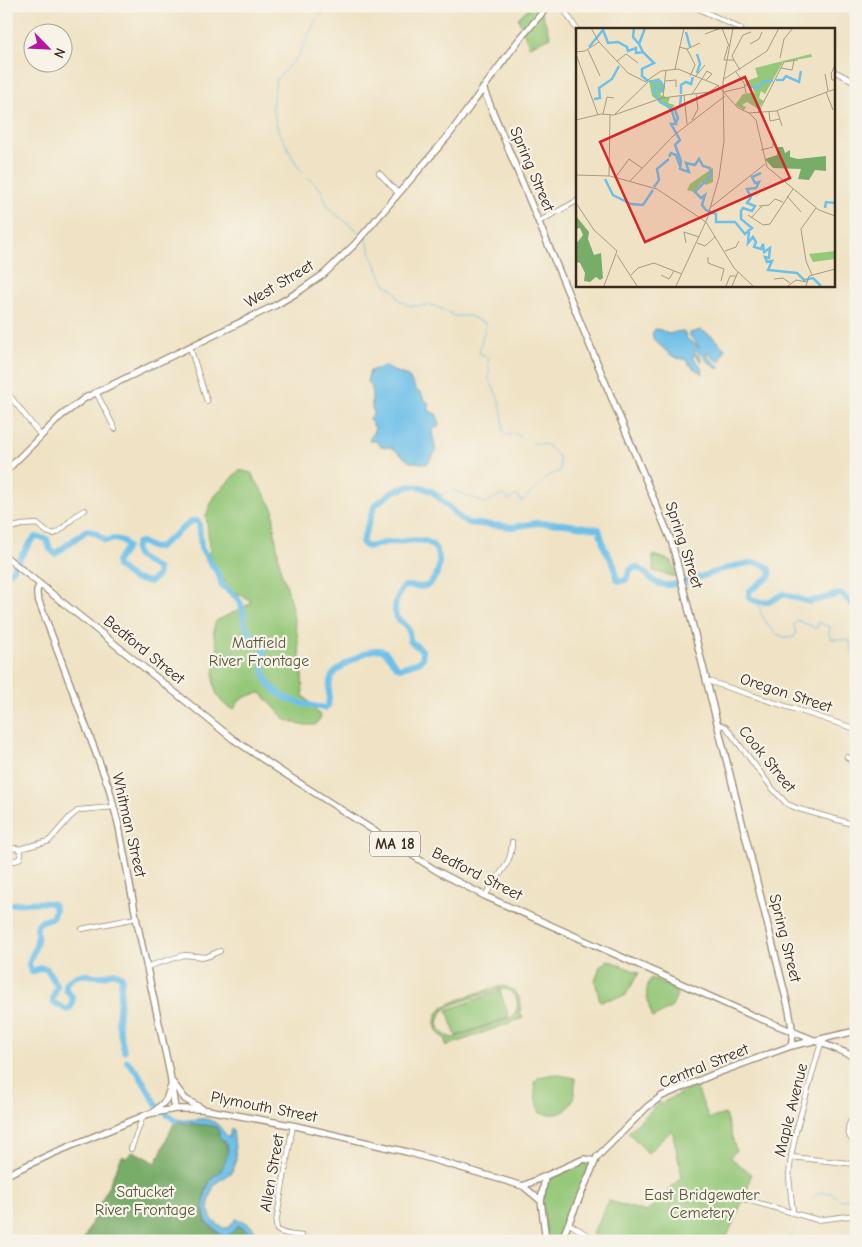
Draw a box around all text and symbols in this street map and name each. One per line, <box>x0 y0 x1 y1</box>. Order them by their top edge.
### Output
north arrow <box>22 22 72 72</box>
inset map <box>576 28 834 286</box>
text: N <box>50 45 69 61</box>
street label: Spring Street <box>506 124 558 214</box>
street label: West Street <box>241 256 317 312</box>
street label: Spring Street <box>662 499 707 591</box>
street label: Bedford Street <box>100 612 188 688</box>
park label: Matfield River Frontage <box>209 634 309 670</box>
street label: Oregon Street <box>738 670 835 716</box>
street label: Cook Street <box>735 722 799 796</box>
street label: Whitman Street <box>108 771 150 879</box>
road number: MA 18 <box>370 832 420 856</box>
street label: Bedford Street <box>429 844 525 905</box>
street label: Spring Street <box>765 892 805 984</box>
street label: Central Street <box>657 1040 752 1092</box>
street label: Maple Avenue <box>771 1061 811 1159</box>
street label: Plymouth Street <box>209 1088 319 1126</box>
street label: Allen Street <box>256 1132 288 1213</box>
park label: Satucket River Frontage <box>95 1183 195 1219</box>
park label: East Bridgewater Cemetery <box>644 1186 760 1222</box>

